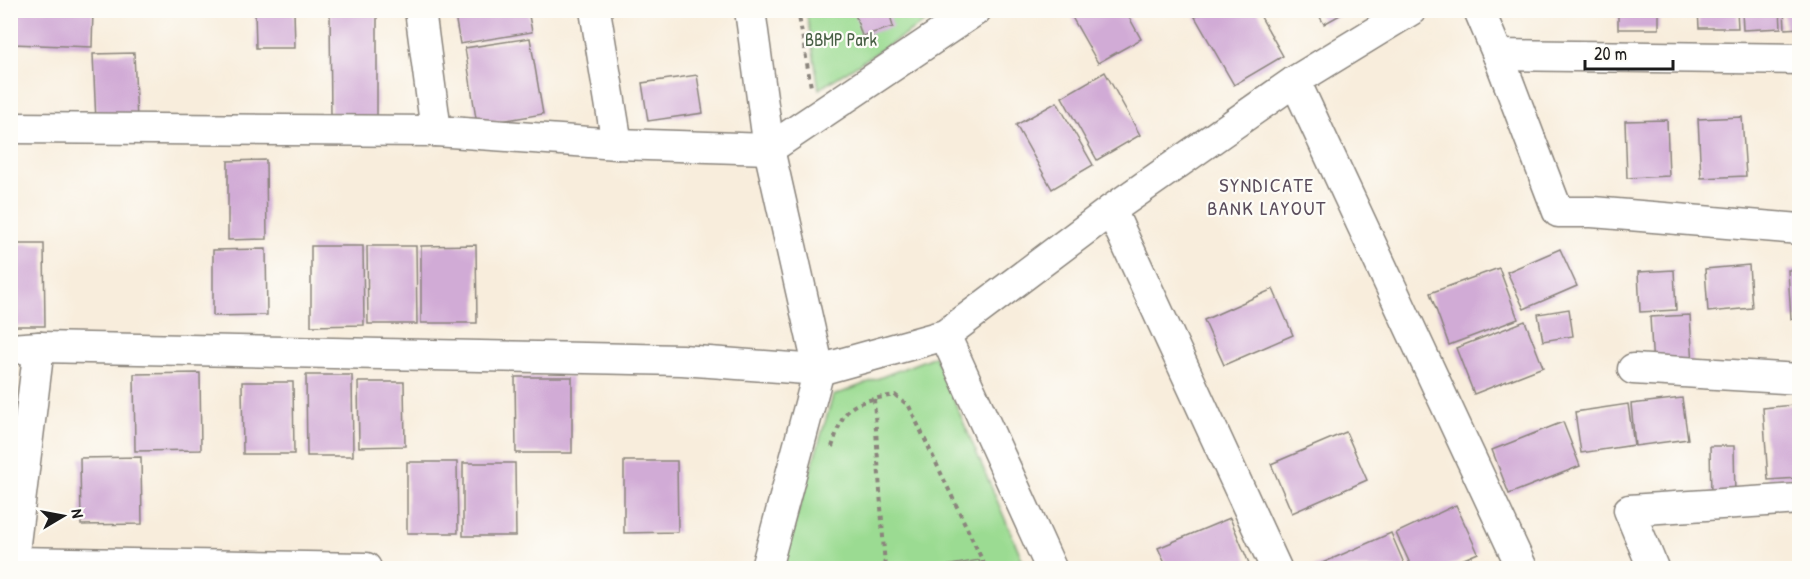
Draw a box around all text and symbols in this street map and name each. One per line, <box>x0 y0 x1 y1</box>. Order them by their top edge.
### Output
park label: BBMP Park <box>805 27 877 52</box>
scale bar <box>1585 33 1674 71</box>
text: 20 m <box>1594 41 1627 66</box>
district label: SYNDICATE BANK LAYOUT <box>1207 171 1327 221</box>
north arrow <box>33 486 93 546</box>
text: N <box>66 507 89 520</box>

